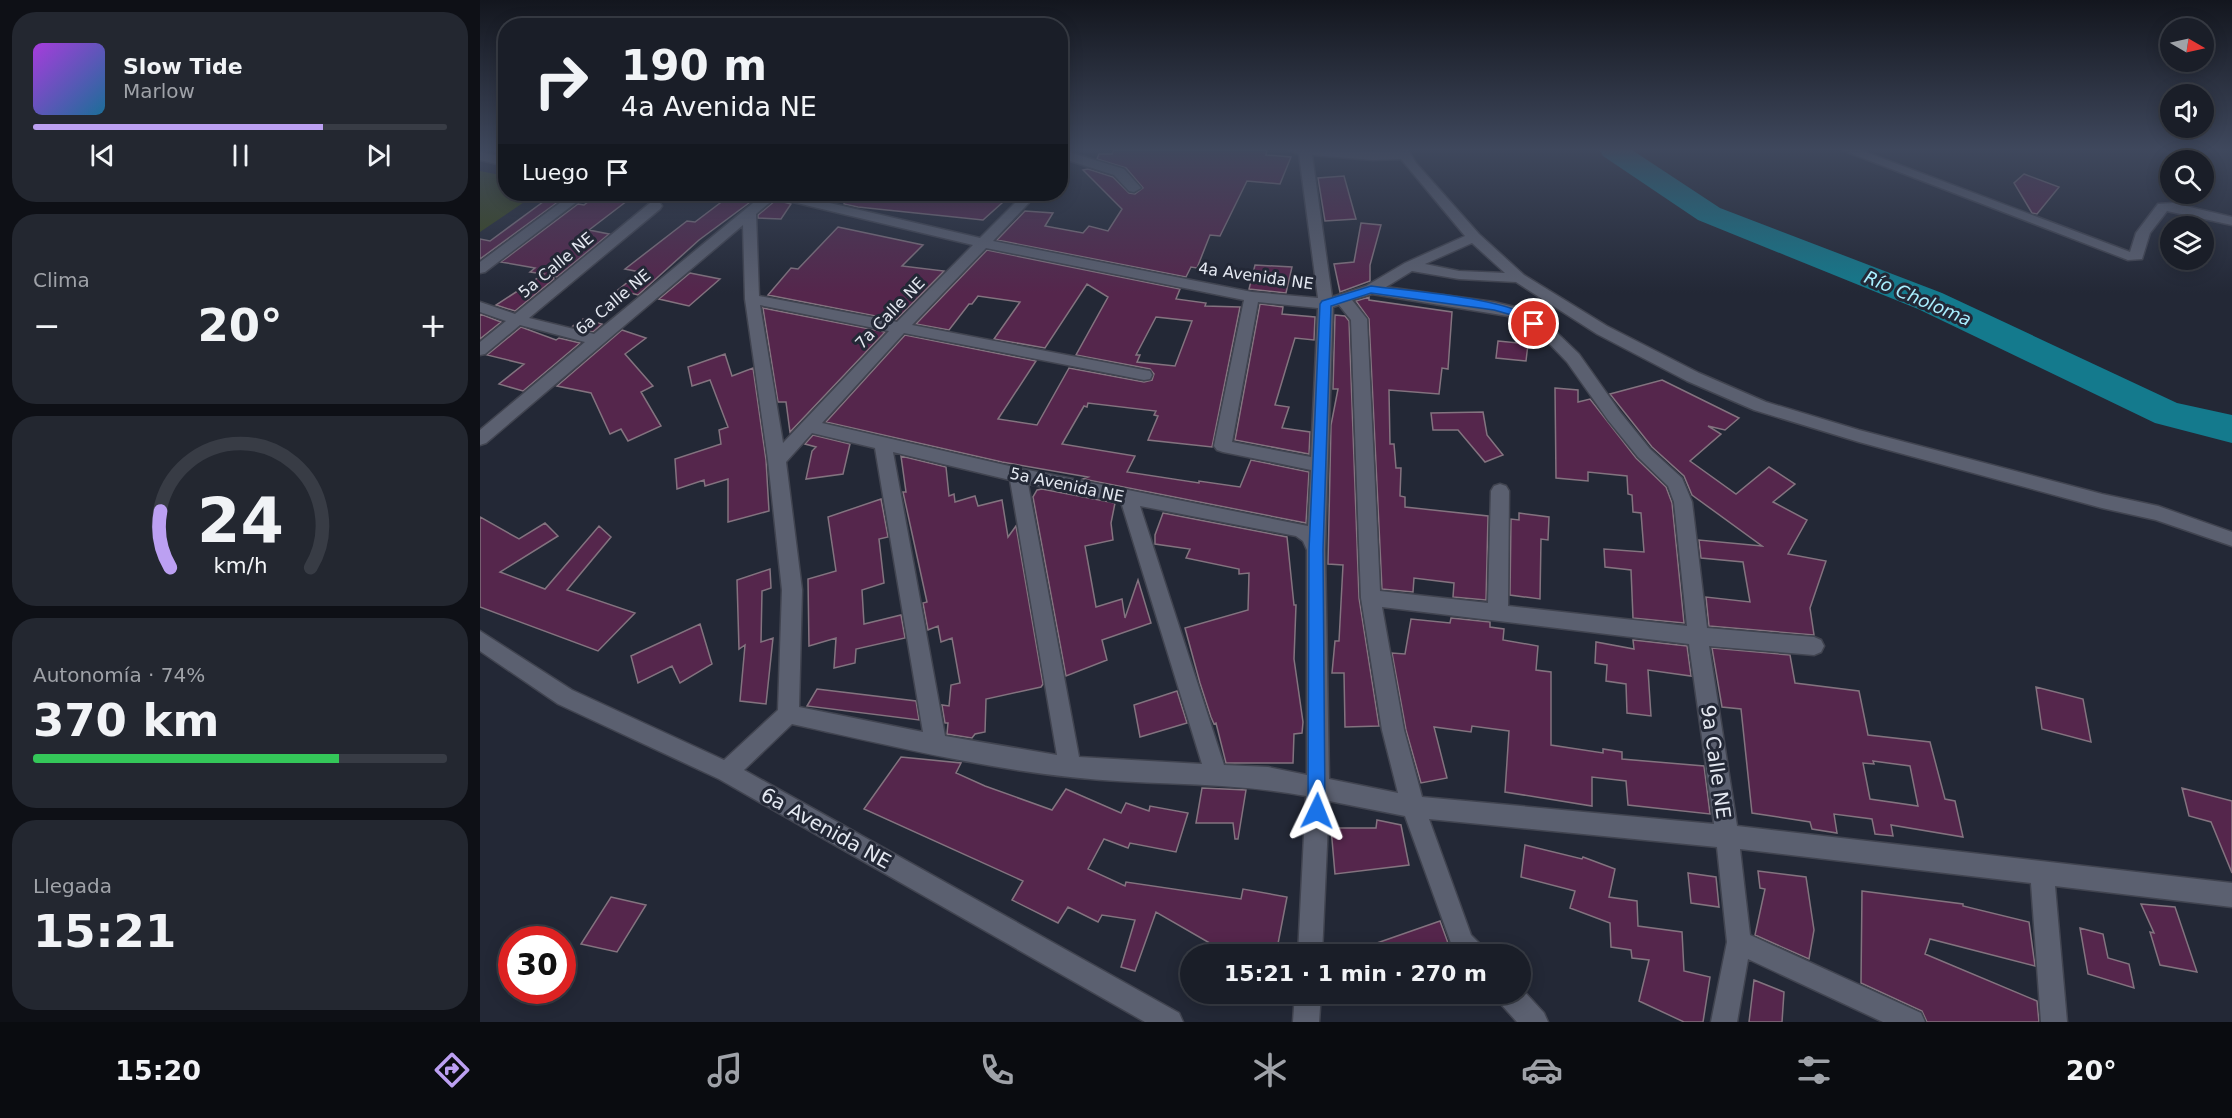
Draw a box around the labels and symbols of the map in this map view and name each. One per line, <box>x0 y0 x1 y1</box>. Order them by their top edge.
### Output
north arrow <box>2160 18 2214 72</box>
street label: 5a Calle NE <box>515 228 597 302</box>
street label: 4a Avenida NE <box>1197 259 1315 293</box>
street label: 6a Calle NE <box>572 265 654 339</box>
water label: Río Choloma <box>1862 266 1974 330</box>
street label: 7a Calle NE <box>851 273 929 353</box>
pin <box>1508 298 1559 349</box>
street label: 5a Avenida NE <box>1008 464 1126 506</box>
street label: 9a Calle NE <box>1696 703 1736 821</box>
position arrow <box>1285 779 1349 843</box>
street label: 6a Avenida NE <box>757 782 895 874</box>
speed limit sign: 30 <box>498 926 576 1004</box>

